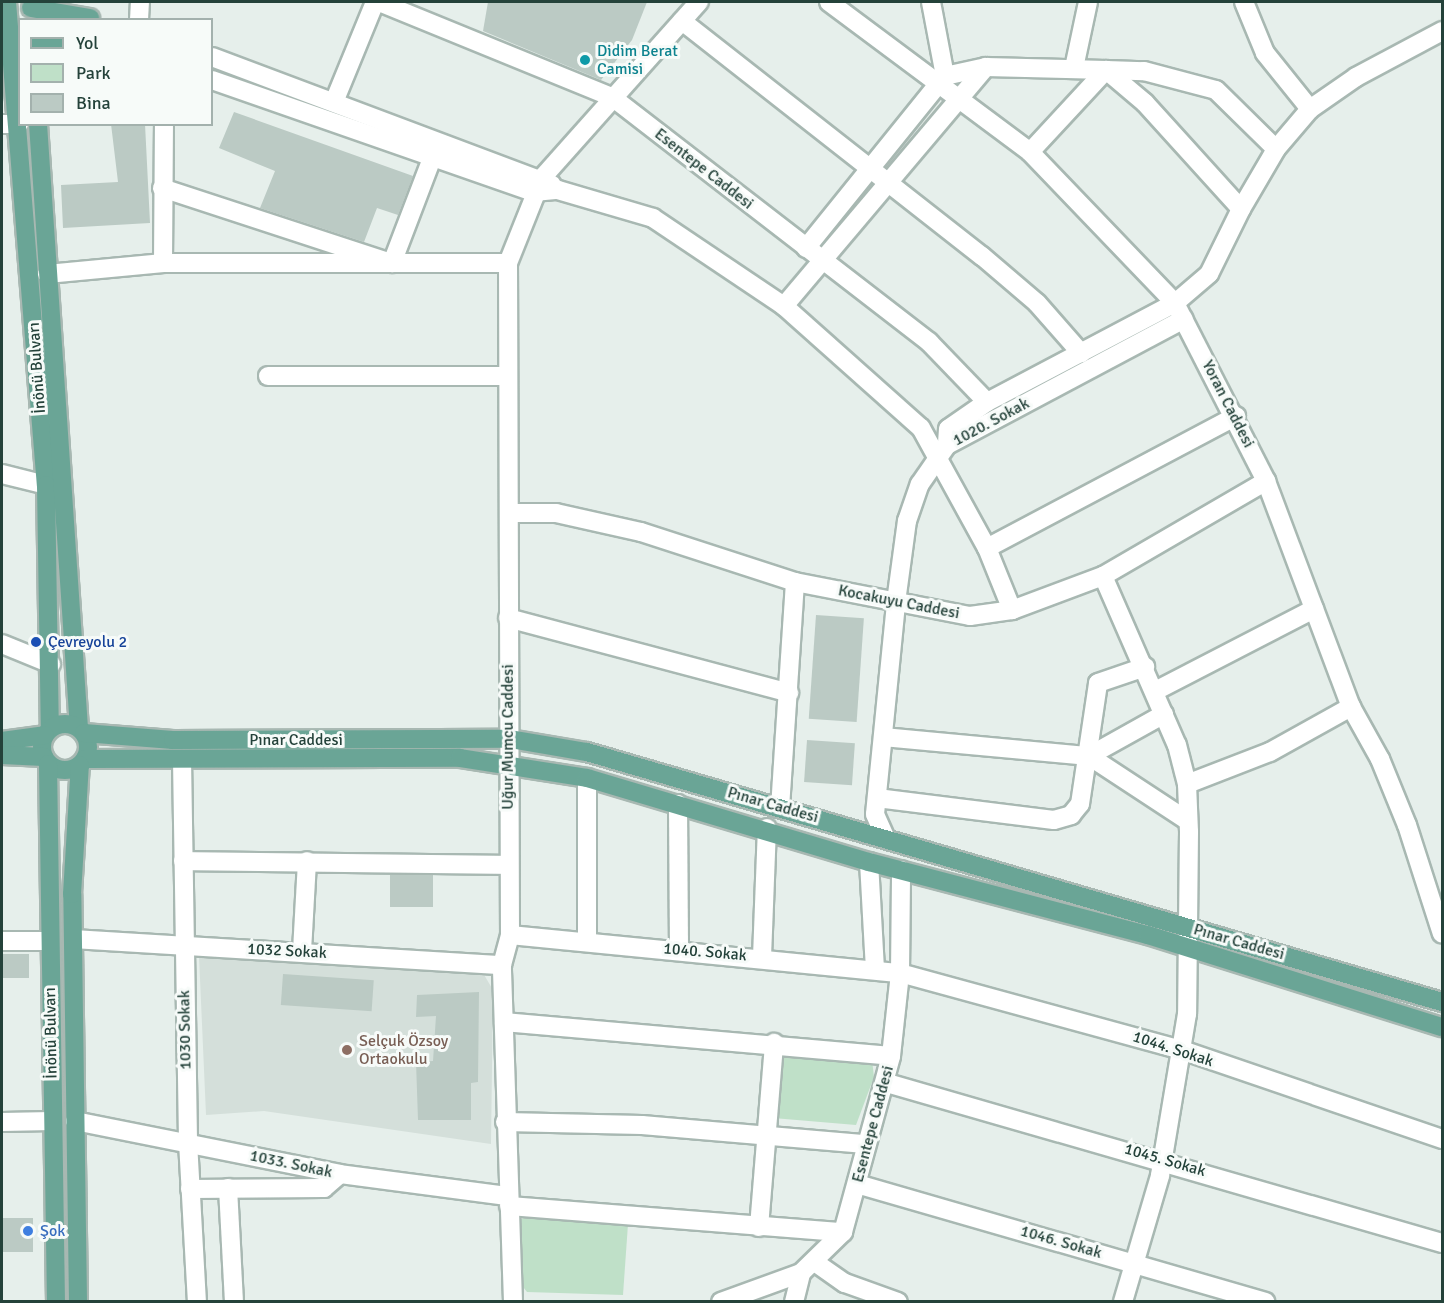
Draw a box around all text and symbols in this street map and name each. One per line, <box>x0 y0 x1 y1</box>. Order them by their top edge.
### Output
legend <box>18 18 213 126</box>
text: Yol <box>76 32 99 54</box>
place label: Didim Berat Camisi <box>597 41 678 79</box>
marker: Didim Berat Camisi <box>578 53 592 67</box>
text: Park <box>76 62 111 84</box>
text: Bina <box>76 92 111 114</box>
street label: Esentepe Caddesi <box>651 124 757 214</box>
street label: İnönü Bulvarı <box>24 322 50 414</box>
street label: Yoran Caddesi <box>1198 357 1258 451</box>
street label: 1020. Sokak <box>950 394 1032 450</box>
street label: Kocakuyu Caddesi <box>837 581 961 623</box>
place label: Çevreyolu 2 <box>48 632 127 652</box>
marker: Çevreyolu 2 <box>29 635 43 649</box>
street label: Uğur Mumcu Caddesi <box>498 664 518 810</box>
street label: Pınar Caddesi <box>249 730 343 750</box>
street label: Pınar Caddesi <box>725 783 821 827</box>
street label: Pınar Caddesi <box>1191 920 1287 964</box>
street label: 1032 Sokak <box>247 939 327 963</box>
street label: 1040. Sokak <box>662 939 748 965</box>
street label: İnönü Bulvarı <box>41 987 61 1079</box>
street label: 1030 Sokak <box>175 990 195 1070</box>
street label: 1044. Sokak <box>1130 1027 1216 1071</box>
place label: Selçuk Özsoy Ortaokulu <box>359 1031 448 1069</box>
marker: Selçuk Özsoy Ortaokulu <box>340 1043 354 1057</box>
street label: Esentepe Caddesi <box>848 1063 898 1185</box>
street label: 1045. Sokak <box>1122 1139 1208 1181</box>
street label: 1033. Sokak <box>248 1146 334 1182</box>
place label: Şok <box>40 1221 65 1241</box>
street label: 1046. Sokak <box>1018 1221 1104 1263</box>
marker: Şok <box>21 1224 35 1238</box>

